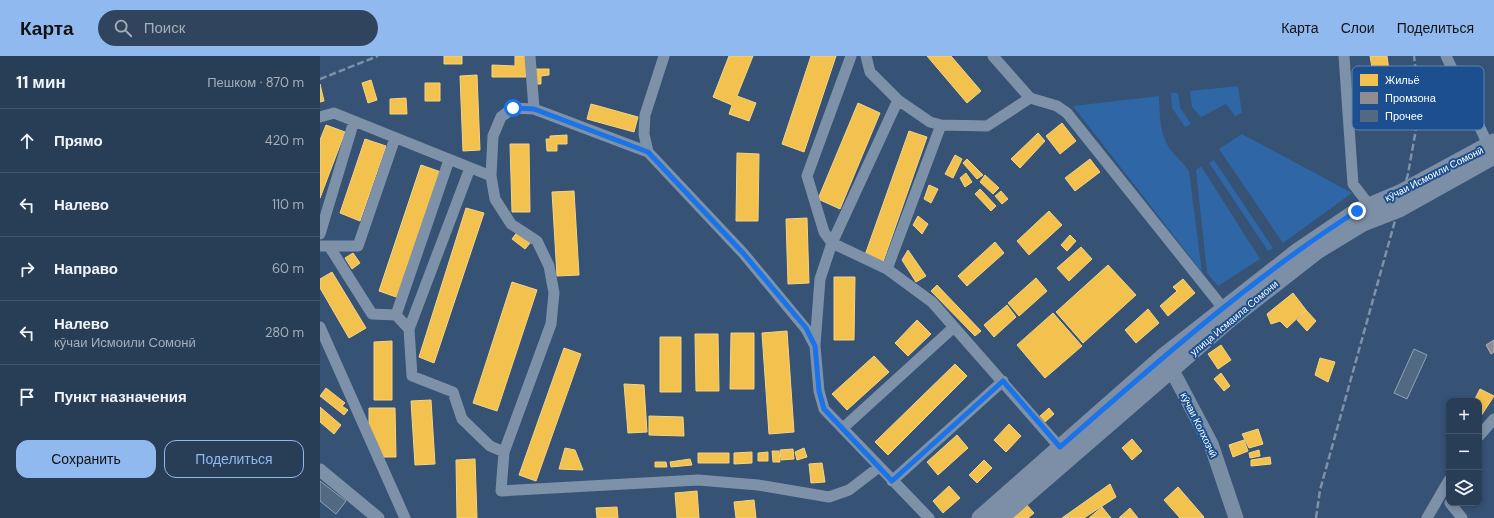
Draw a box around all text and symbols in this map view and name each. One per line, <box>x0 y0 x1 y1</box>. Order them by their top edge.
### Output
search box <box>98 10 378 46</box>
text: Карта <box>20 16 74 41</box>
icon: search <box>112 17 134 39</box>
text: Поиск <box>144 18 185 38</box>
text: Карта <box>1281 19 1319 37</box>
text: Слои <box>1341 19 1375 37</box>
text: Поделиться <box>1397 19 1474 37</box>
legend <box>1352 66 1484 130</box>
text: 11 мин <box>16 71 66 93</box>
text: Жильё <box>1385 73 1420 87</box>
text: Пешком · 870 m <box>207 74 304 91</box>
text: Промзона <box>1385 91 1437 105</box>
route start <box>504 99 522 117</box>
text: Прочее <box>1385 109 1423 123</box>
icon: ahead <box>16 130 38 152</box>
text: Прямо <box>54 131 103 151</box>
text: 420 m <box>265 132 304 149</box>
street label: кӯчаи Исмоили Сомонӣ <box>1382 143 1486 205</box>
icon: left <box>16 194 38 216</box>
text: Налево <box>54 195 109 215</box>
text: 110 m <box>272 196 304 213</box>
route end <box>1348 202 1366 220</box>
icon: right <box>16 258 38 280</box>
text: Направо <box>54 259 118 279</box>
text: 60 m <box>272 260 304 277</box>
street label: улица Исмаила Сомони <box>1187 277 1281 359</box>
text: Налево <box>54 314 109 334</box>
icon: left <box>16 322 38 344</box>
text: 280 m <box>265 324 304 341</box>
text: кӯчаи Исмоили Сомонӣ <box>54 334 196 351</box>
icon: arrive <box>16 386 38 408</box>
text: Пункт назначения <box>54 387 187 407</box>
street label: кӯчаи Колхозчӣ <box>1178 390 1220 460</box>
map controls <box>1446 398 1482 506</box>
button: + <box>1446 398 1482 434</box>
button: − <box>1446 434 1482 470</box>
button: Сохранить <box>16 440 156 478</box>
button: Поделиться <box>164 440 304 478</box>
button: layers <box>1446 470 1482 506</box>

